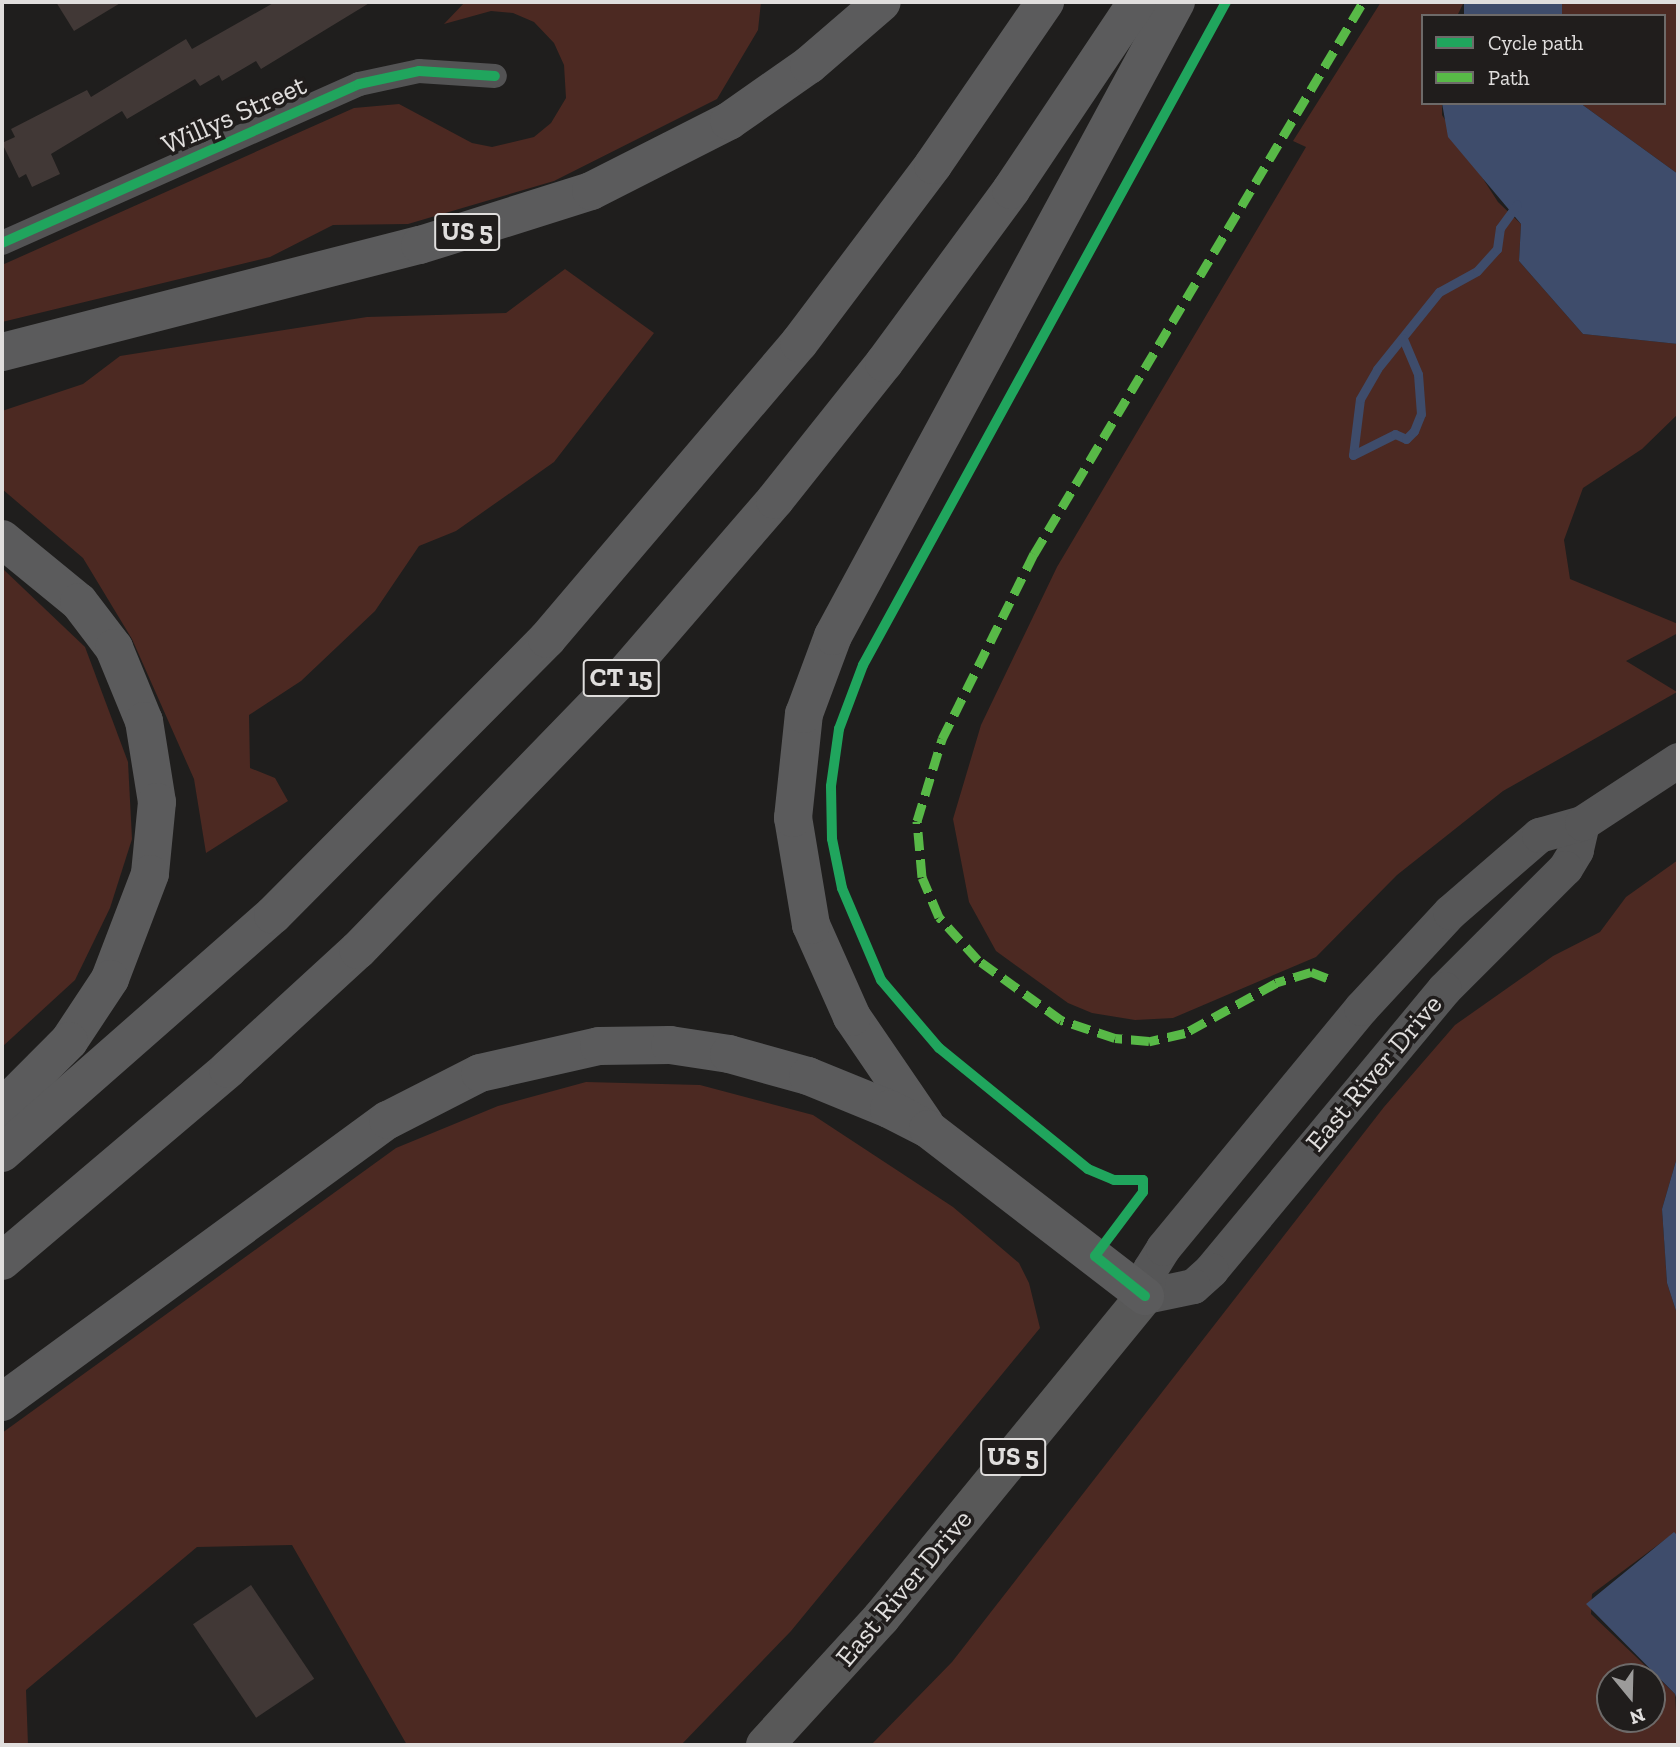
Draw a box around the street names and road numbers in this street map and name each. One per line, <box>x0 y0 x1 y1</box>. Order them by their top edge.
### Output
street label: Willys Street <box>157 68 311 162</box>
road number: US 5 <box>434 210 500 255</box>
road number: CT 15 <box>582 656 660 700</box>
street label: East River Drive <box>1299 988 1449 1158</box>
road number: US 5 <box>980 1434 1046 1480</box>
street label: East River Drive <box>829 1503 979 1673</box>

